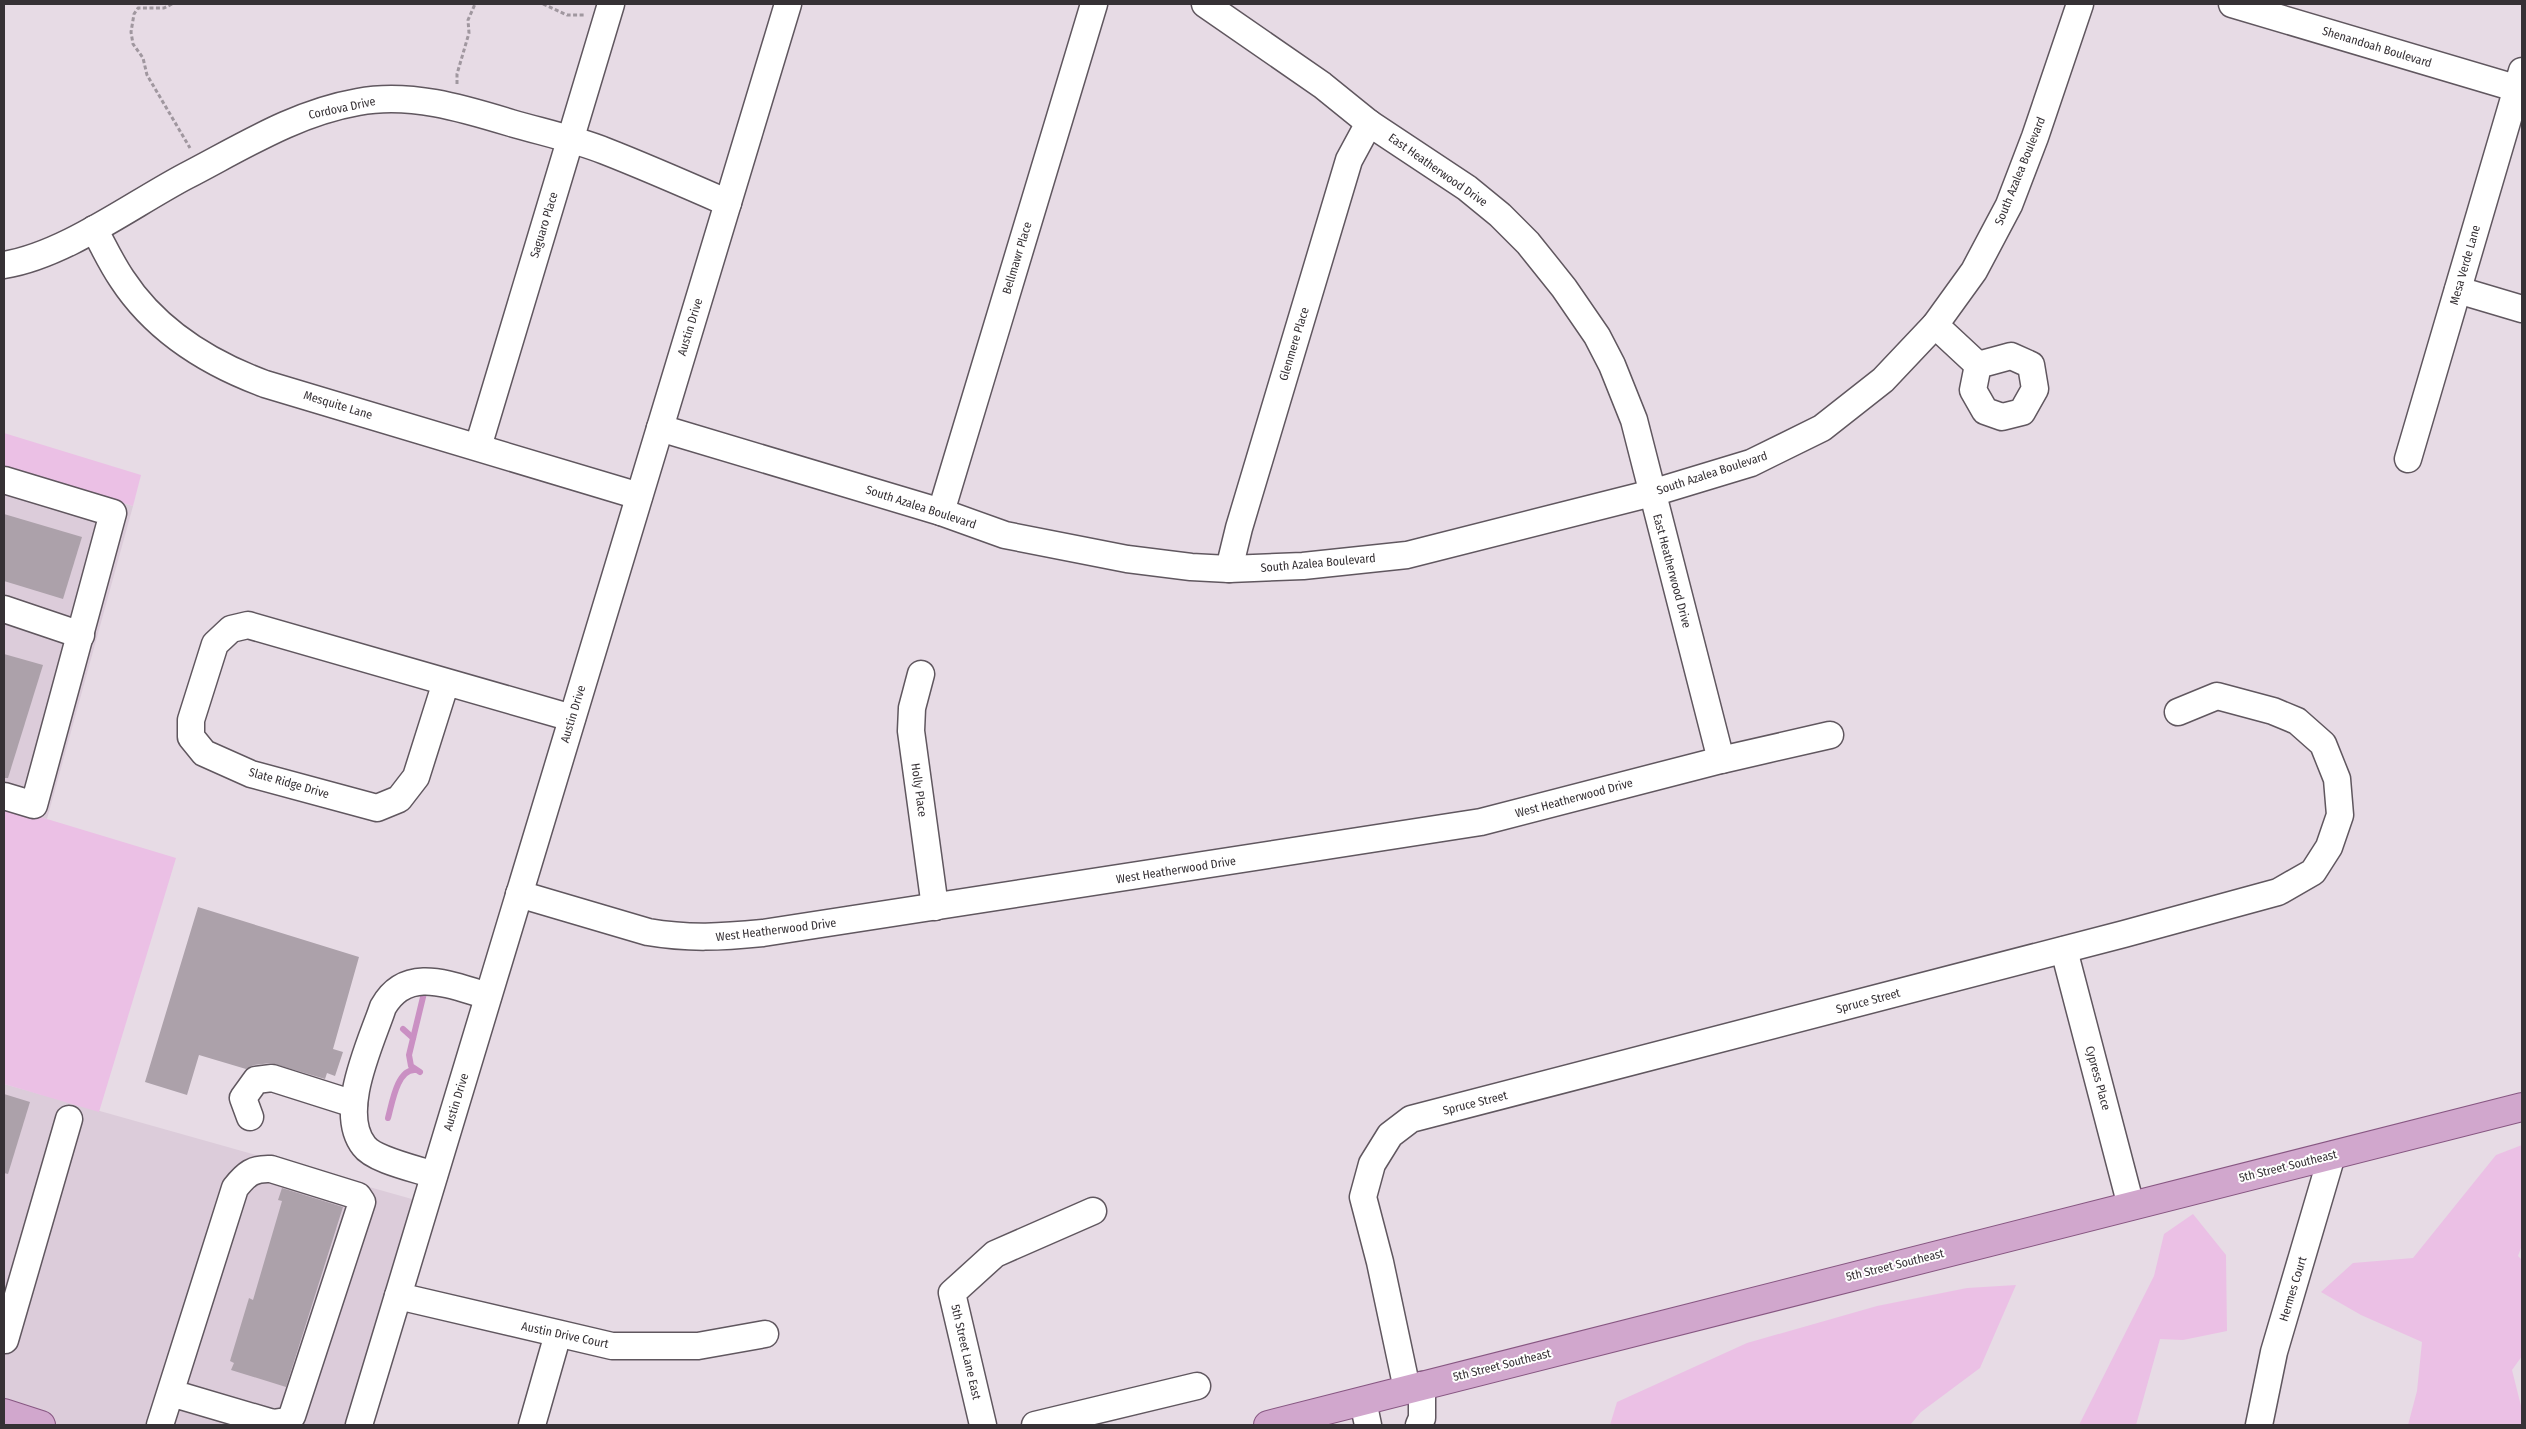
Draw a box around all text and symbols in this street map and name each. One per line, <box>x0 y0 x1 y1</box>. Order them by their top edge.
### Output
street label: Shenandoah Boulevard <box>2321 24 2433 70</box>
street label: Cordova Drive <box>307 94 377 122</box>
street label: South Azalea Boulevard <box>1992 115 2048 227</box>
street label: East Heatherwood Drive <box>1386 131 1490 210</box>
street label: Saguaro Place <box>527 190 561 260</box>
street label: Bellmawr Place <box>999 220 1035 296</box>
street label: Mesa Verde Lane <box>2447 223 2483 307</box>
street label: Austin Drive <box>675 297 705 357</box>
street label: Glenmere Place <box>1276 306 1312 382</box>
street label: Mesquite Lane <box>302 388 374 422</box>
street label: South Azalea Boulevard <box>1655 449 1769 497</box>
street label: South Azalea Boulevard <box>864 483 978 531</box>
street label: East Heatherwood Drive <box>1650 512 1694 630</box>
street label: South Azalea Boulevard <box>1260 551 1376 575</box>
street label: Austin Drive <box>558 684 588 744</box>
street label: Holly Place <box>908 762 930 818</box>
street label: Slate Ridge Drive <box>247 765 331 801</box>
street label: West Heatherwood Drive <box>1514 776 1634 820</box>
street label: West Heatherwood Drive <box>1115 854 1237 886</box>
street label: West Heatherwood Drive <box>715 916 837 944</box>
street label: Spruce Street <box>1834 986 1902 1016</box>
street label: Cypress Place <box>2083 1044 2113 1112</box>
street label: Austin Drive <box>441 1072 471 1132</box>
street label: Spruce Street <box>1441 1088 1509 1118</box>
street label: 5th Street Southeast <box>2238 1147 2338 1185</box>
street label: 5th Street Southeast <box>1845 1246 1945 1284</box>
street label: Hermes Court <box>2277 1255 2310 1323</box>
street label: 5th Street Lane East <box>948 1303 984 1401</box>
street label: Austin Drive Court <box>520 1319 610 1351</box>
street label: 5th Street Southeast <box>1452 1346 1552 1384</box>

